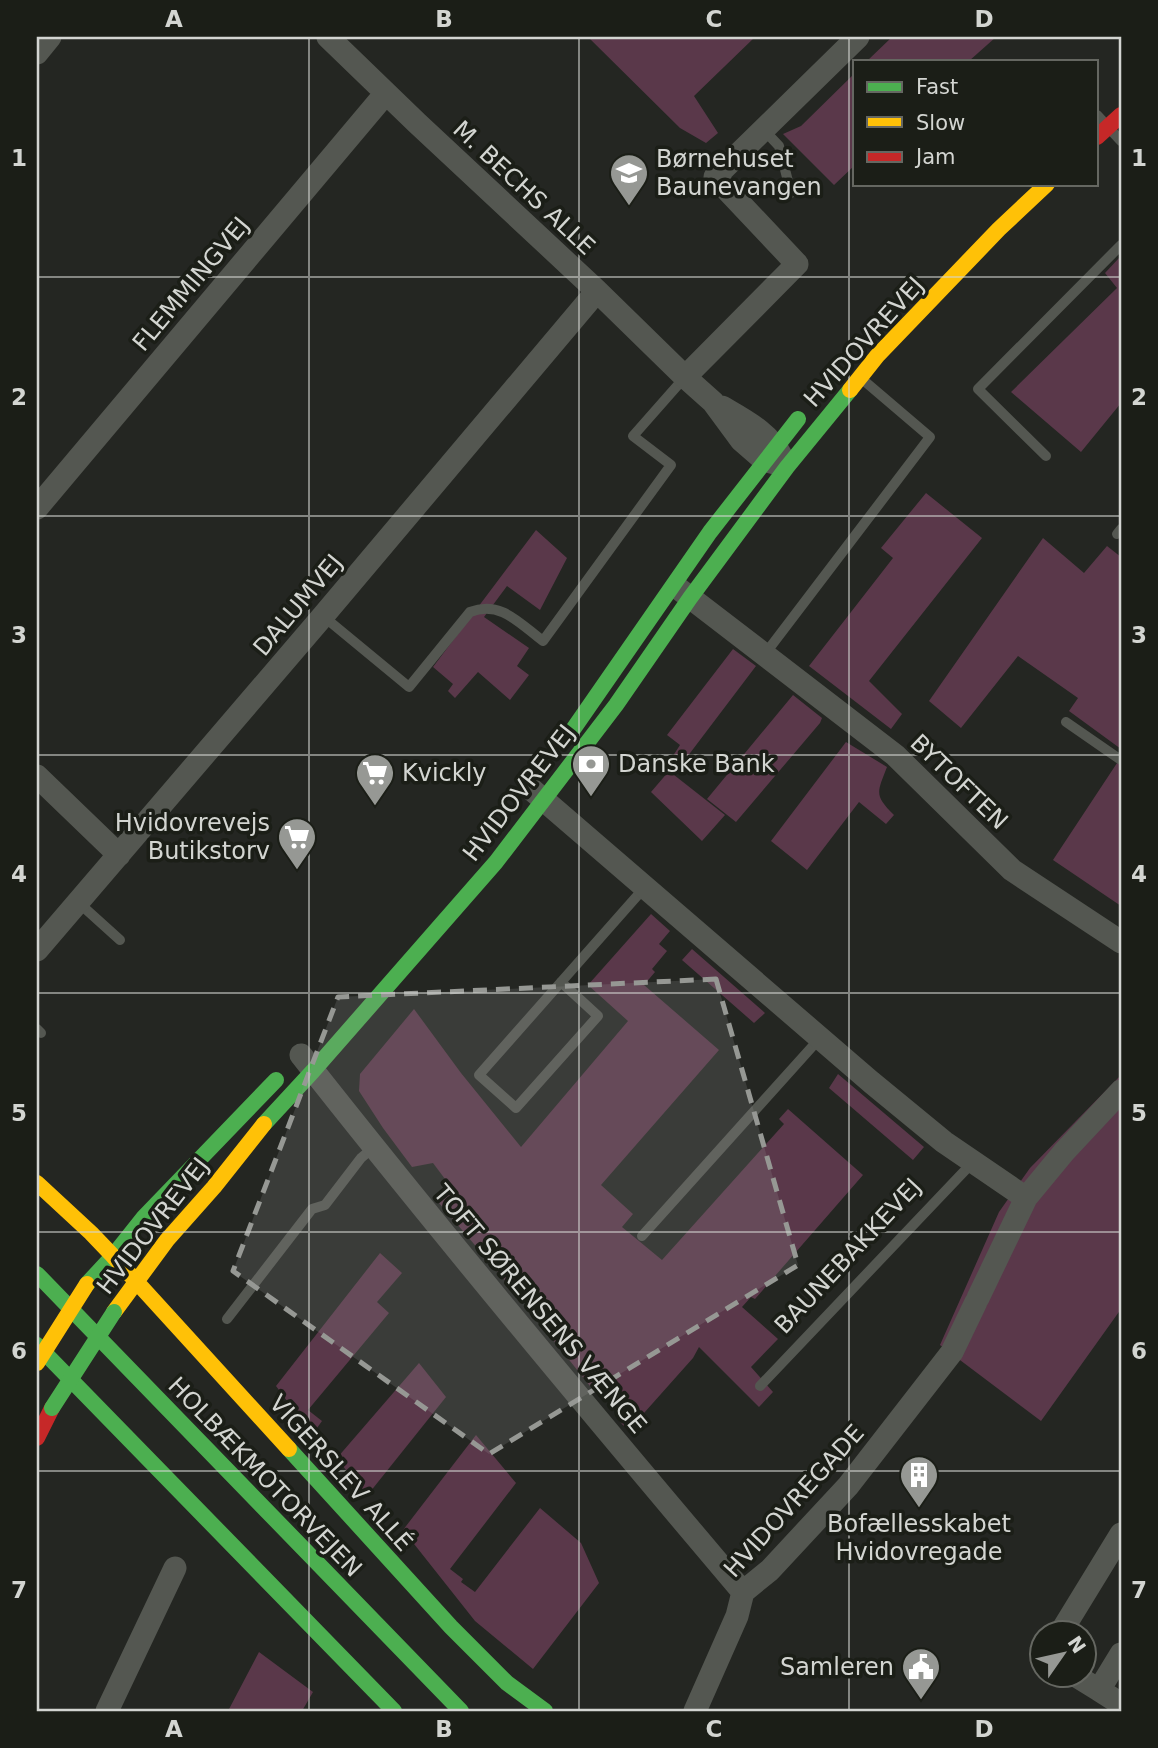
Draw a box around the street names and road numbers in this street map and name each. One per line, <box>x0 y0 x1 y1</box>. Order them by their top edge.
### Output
street label: M. BECHS ALLE <box>447 115 601 261</box>
street label: FLEMMINGVEJ <box>127 211 255 357</box>
street label: HVIDOVREVEJ <box>798 271 930 413</box>
street label: DALUMVEJ <box>248 549 348 661</box>
street label: HVIDOVREVEJ <box>457 719 581 867</box>
street label: BYTOFTEN <box>904 729 1014 835</box>
street label: HVIDOVREVEJ <box>91 1152 215 1300</box>
street label: BAUNEBAKKEVEJ <box>769 1173 927 1339</box>
street label: TOFT SØRENSENS VÆNGE <box>427 1178 652 1439</box>
street label: HOLBÆKMOTORVEJEN <box>162 1372 368 1582</box>
street label: VIGERSLEV ALLÉ <box>264 1389 419 1557</box>
street label: HVIDOVREGADE <box>718 1419 870 1583</box>

